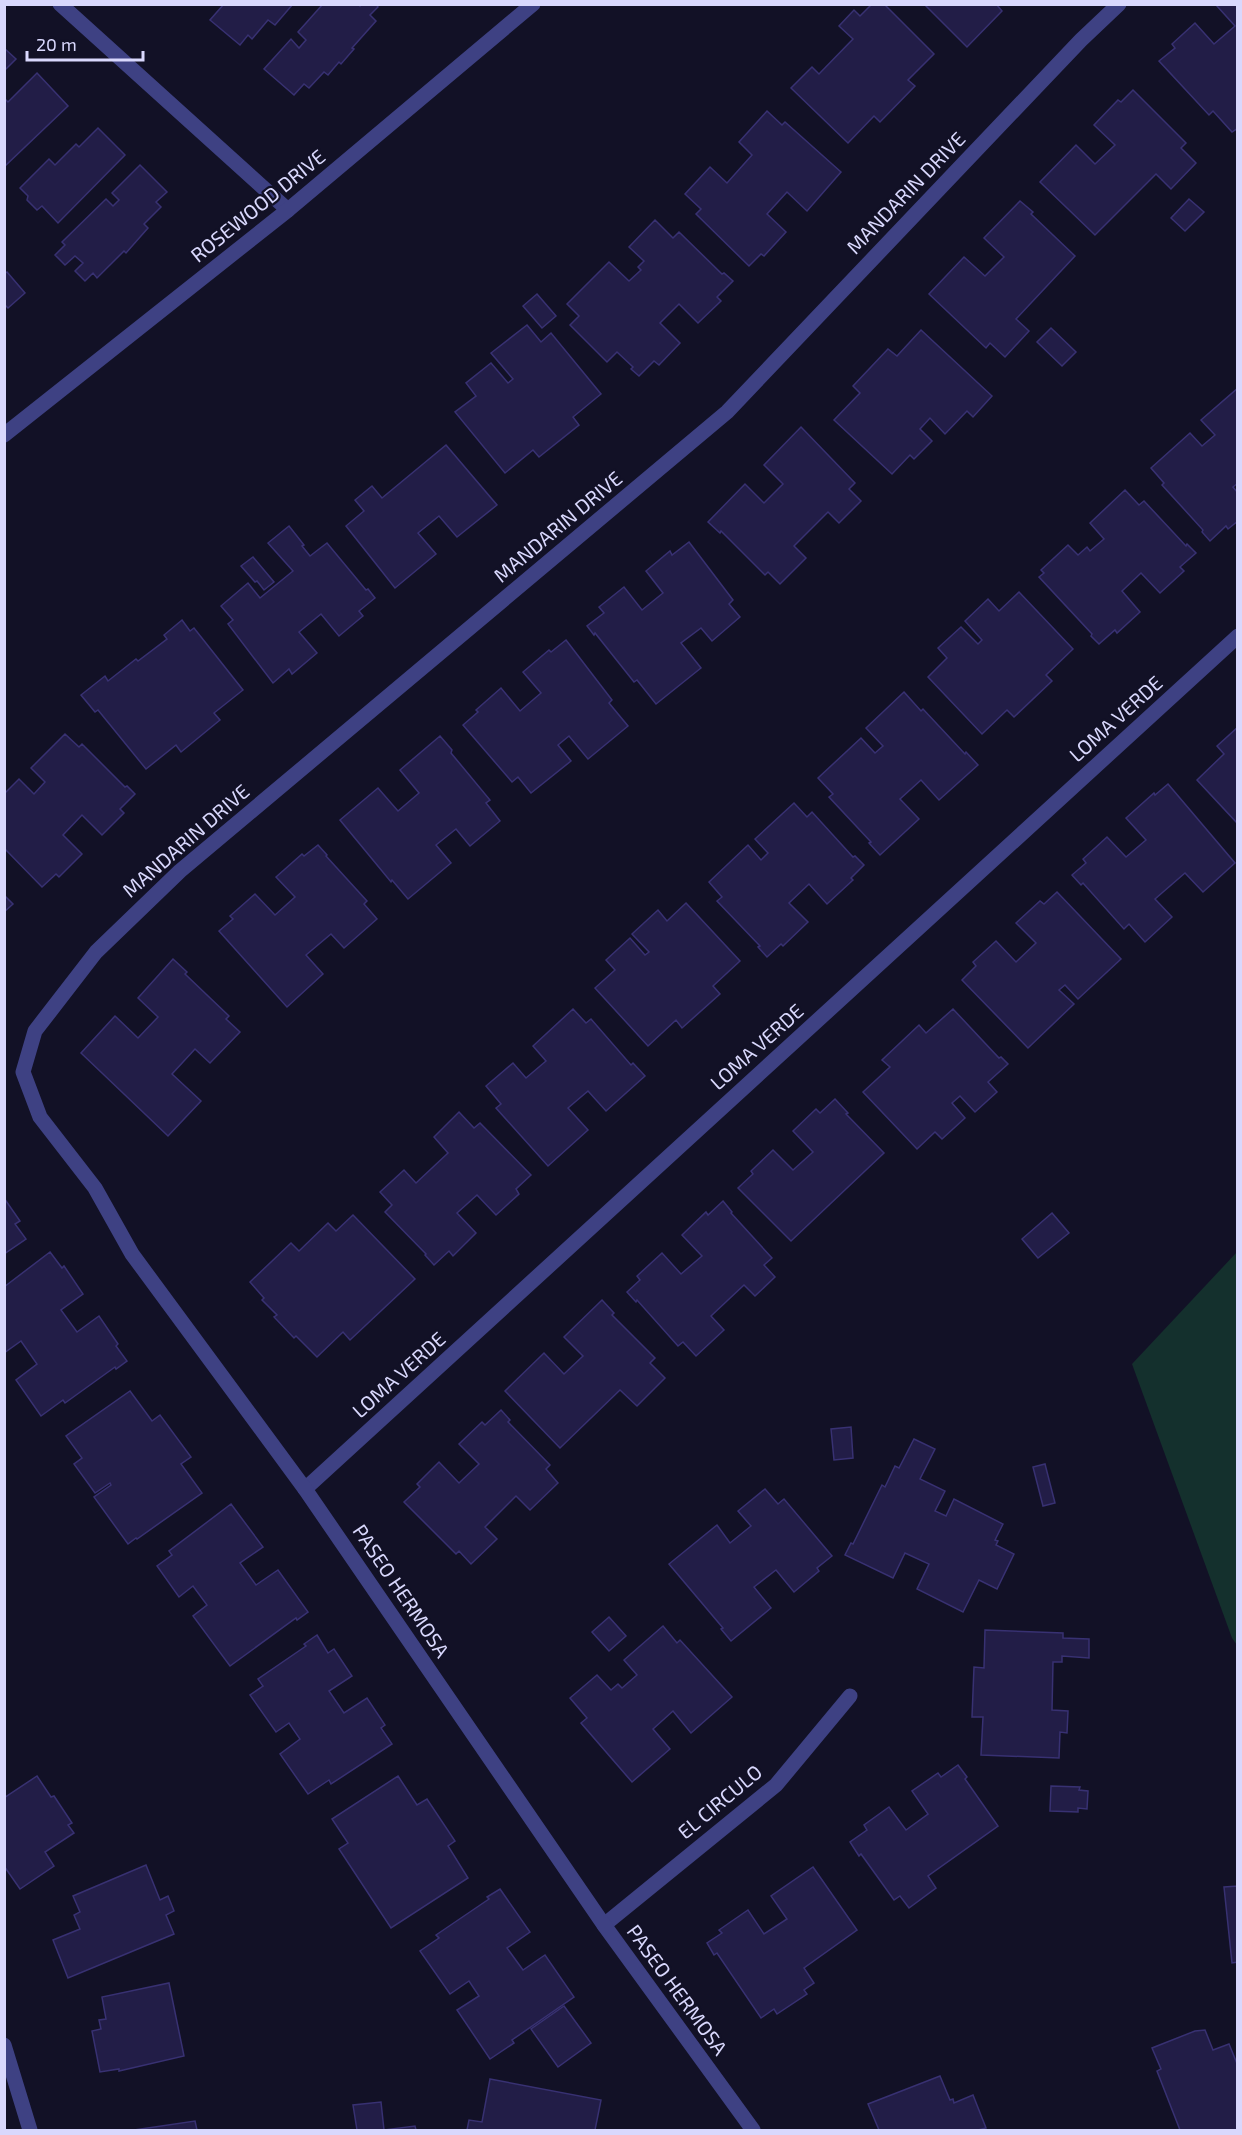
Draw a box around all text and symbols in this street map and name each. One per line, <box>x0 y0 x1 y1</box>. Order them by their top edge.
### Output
scale bar <box>27 24 142 62</box>
text: 20 m <box>36 33 77 55</box>
street label: MANDARIN DRIVE <box>841 126 970 258</box>
street label: ROSEWOOD DRIVE <box>185 144 329 267</box>
street label: MANDARIN DRIVE <box>488 466 626 587</box>
street label: LOMA VERDE <box>1064 670 1167 766</box>
street label: MANDARIN DRIVE <box>117 779 254 902</box>
street label: LOMA VERDE <box>705 998 808 1094</box>
street label: LOMA VERDE <box>347 1326 450 1422</box>
street label: PASEO HERMOSA <box>349 1519 455 1662</box>
street label: EL CIRCULO <box>672 1759 766 1843</box>
street label: PASEO HERMOSA <box>623 1920 733 2060</box>

